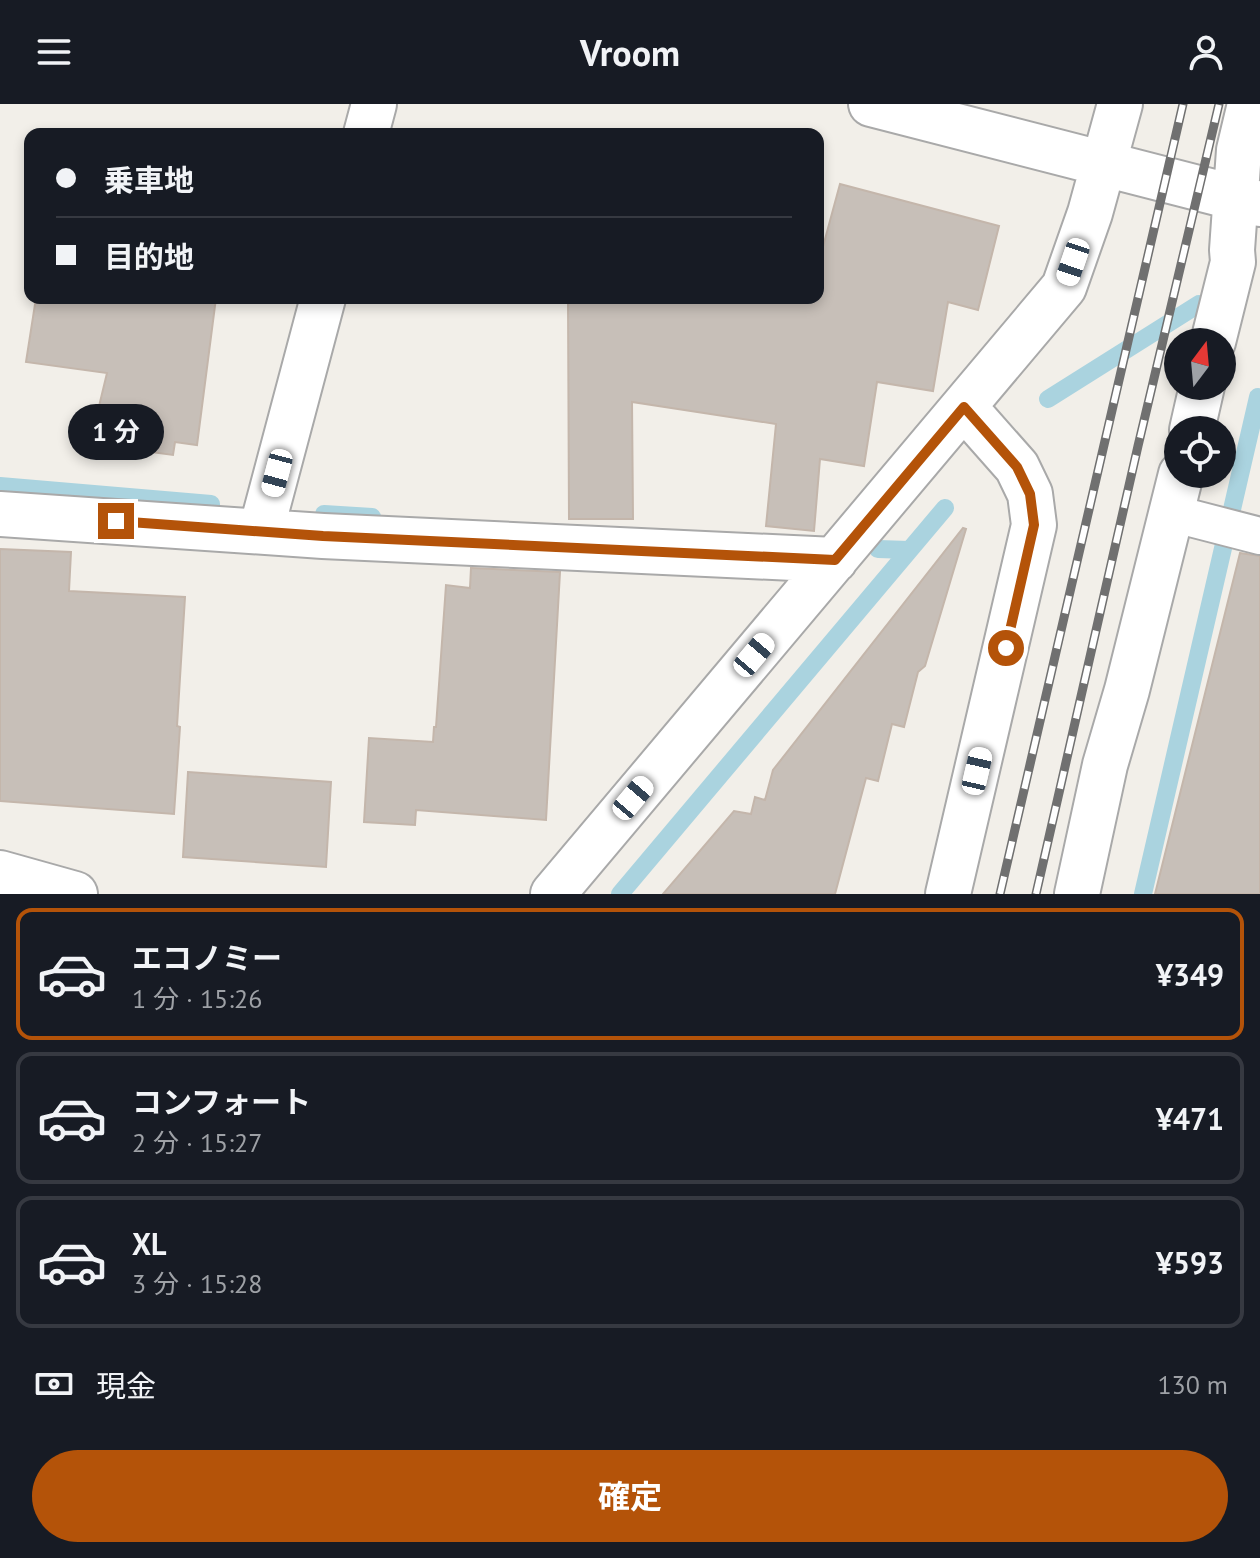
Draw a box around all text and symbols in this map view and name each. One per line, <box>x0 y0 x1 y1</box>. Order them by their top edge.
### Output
text: Vroom <box>580 29 680 76</box>
icon: menu <box>32 30 76 74</box>
icon: person <box>1184 30 1228 74</box>
text: 乗車地 <box>104 160 194 199</box>
car <box>1054 235 1092 289</box>
text: 目的地 <box>104 237 194 276</box>
north arrow <box>1164 328 1236 400</box>
map controls <box>1164 328 1236 488</box>
callout: 1 分 <box>68 405 164 461</box>
text: 1 分 <box>92 415 140 448</box>
button: locate <box>1164 416 1236 488</box>
car <box>259 447 295 499</box>
route end <box>98 503 134 539</box>
car <box>729 629 779 681</box>
route start <box>988 630 1024 666</box>
car <box>960 745 994 797</box>
car <box>608 772 658 824</box>
icon: car <box>36 938 108 1010</box>
text: エコノミー <box>132 938 282 977</box>
text: ¥349 <box>1156 955 1224 994</box>
text: 1 分 · 15:26 <box>132 982 262 1015</box>
icon: car <box>36 1082 108 1154</box>
text: コンフォート <box>132 1082 311 1121</box>
text: ¥471 <box>1156 1099 1224 1138</box>
text: 2 分 · 15:27 <box>132 1126 262 1159</box>
text: XL <box>132 1224 166 1263</box>
icon: car <box>36 1226 108 1298</box>
text: ¥593 <box>1156 1243 1224 1282</box>
text: 3 分 · 15:28 <box>132 1267 262 1300</box>
icon: cash <box>32 1362 76 1406</box>
text: 現金 <box>96 1366 156 1405</box>
text: 130 m <box>1157 1368 1228 1401</box>
button: 確定 <box>32 1450 1228 1542</box>

